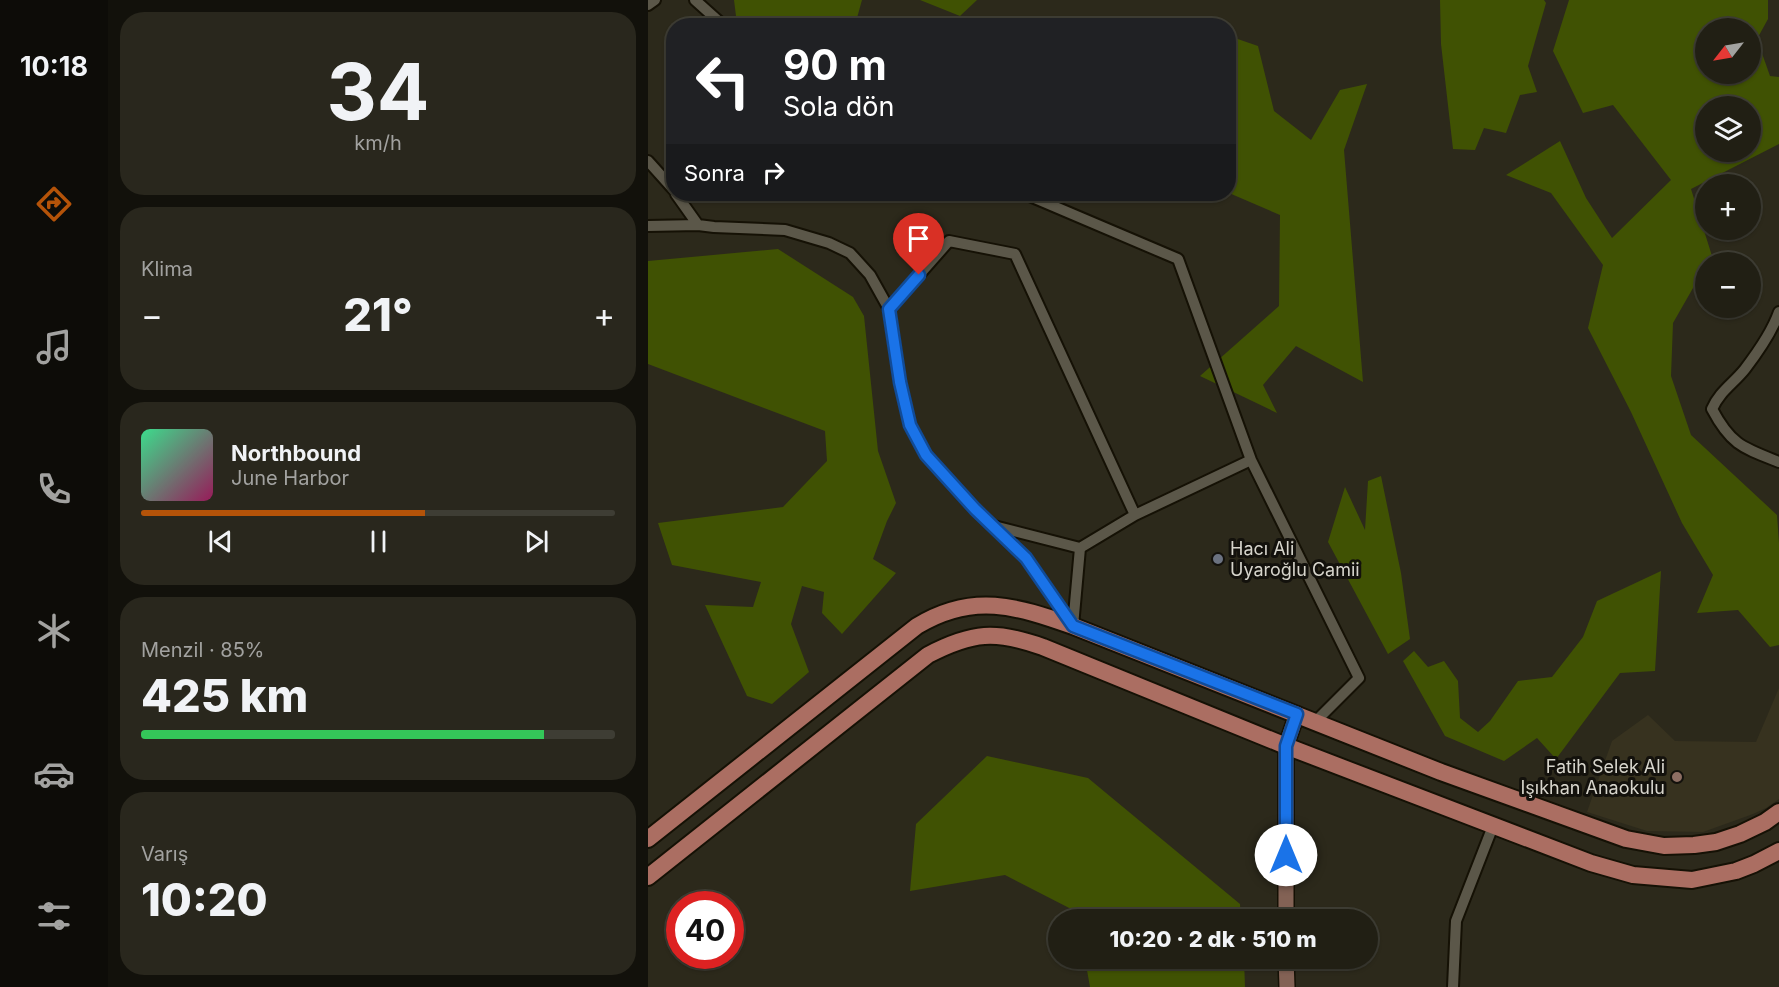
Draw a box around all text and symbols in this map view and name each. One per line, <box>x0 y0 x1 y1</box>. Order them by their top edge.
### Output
north arrow <box>1695 18 1761 84</box>
map controls <box>1695 18 1761 318</box>
text: 90 m <box>783 39 887 90</box>
icon: left <box>684 42 762 120</box>
text: 34 <box>326 44 430 139</box>
text: 10:18 <box>20 50 88 83</box>
text: Sola dön <box>783 90 894 123</box>
button: layers <box>1695 96 1761 162</box>
text: km/h <box>354 131 402 155</box>
icon: right <box>757 156 790 189</box>
text: Sonra <box>684 160 745 186</box>
button: + <box>1695 174 1761 240</box>
icon: directions <box>33 183 75 225</box>
pin <box>893 213 944 275</box>
icon: arrive <box>902 222 935 255</box>
button: − <box>1695 252 1761 318</box>
text: Klima <box>141 257 193 281</box>
text: 21° <box>343 287 413 342</box>
text: − <box>141 295 163 335</box>
text: + <box>593 295 615 335</box>
icon: music <box>33 326 75 368</box>
text: Northbound <box>231 440 361 466</box>
text: June Harbor <box>231 466 349 490</box>
icon: phone <box>33 468 75 510</box>
icon: previous <box>204 525 237 558</box>
icon: pause <box>362 525 395 558</box>
icon: next <box>520 525 553 558</box>
place label: Hacı Ali Uyaroğlu Camii <box>1230 538 1360 580</box>
marker: Hacı Ali Uyaroğlu Camii <box>1211 552 1225 566</box>
icon: climate <box>33 610 75 652</box>
text: Menzil · 85% <box>141 638 264 662</box>
text: 425 km <box>141 668 308 723</box>
icon: car <box>33 753 75 795</box>
place label: Fatih Selek Ali Işıkhan Anaokulu <box>1520 756 1665 798</box>
marker: Fatih Selek Ali Işıkhan Anaokulu <box>1670 770 1684 784</box>
position arrow <box>1254 823 1318 887</box>
text: Varış <box>141 842 188 866</box>
text: 10:20 <box>141 872 268 927</box>
speed limit sign: 40 <box>666 891 744 969</box>
icon: filters <box>33 895 75 937</box>
text: 10:20 · 2 dk · 510 m <box>1109 926 1317 952</box>

